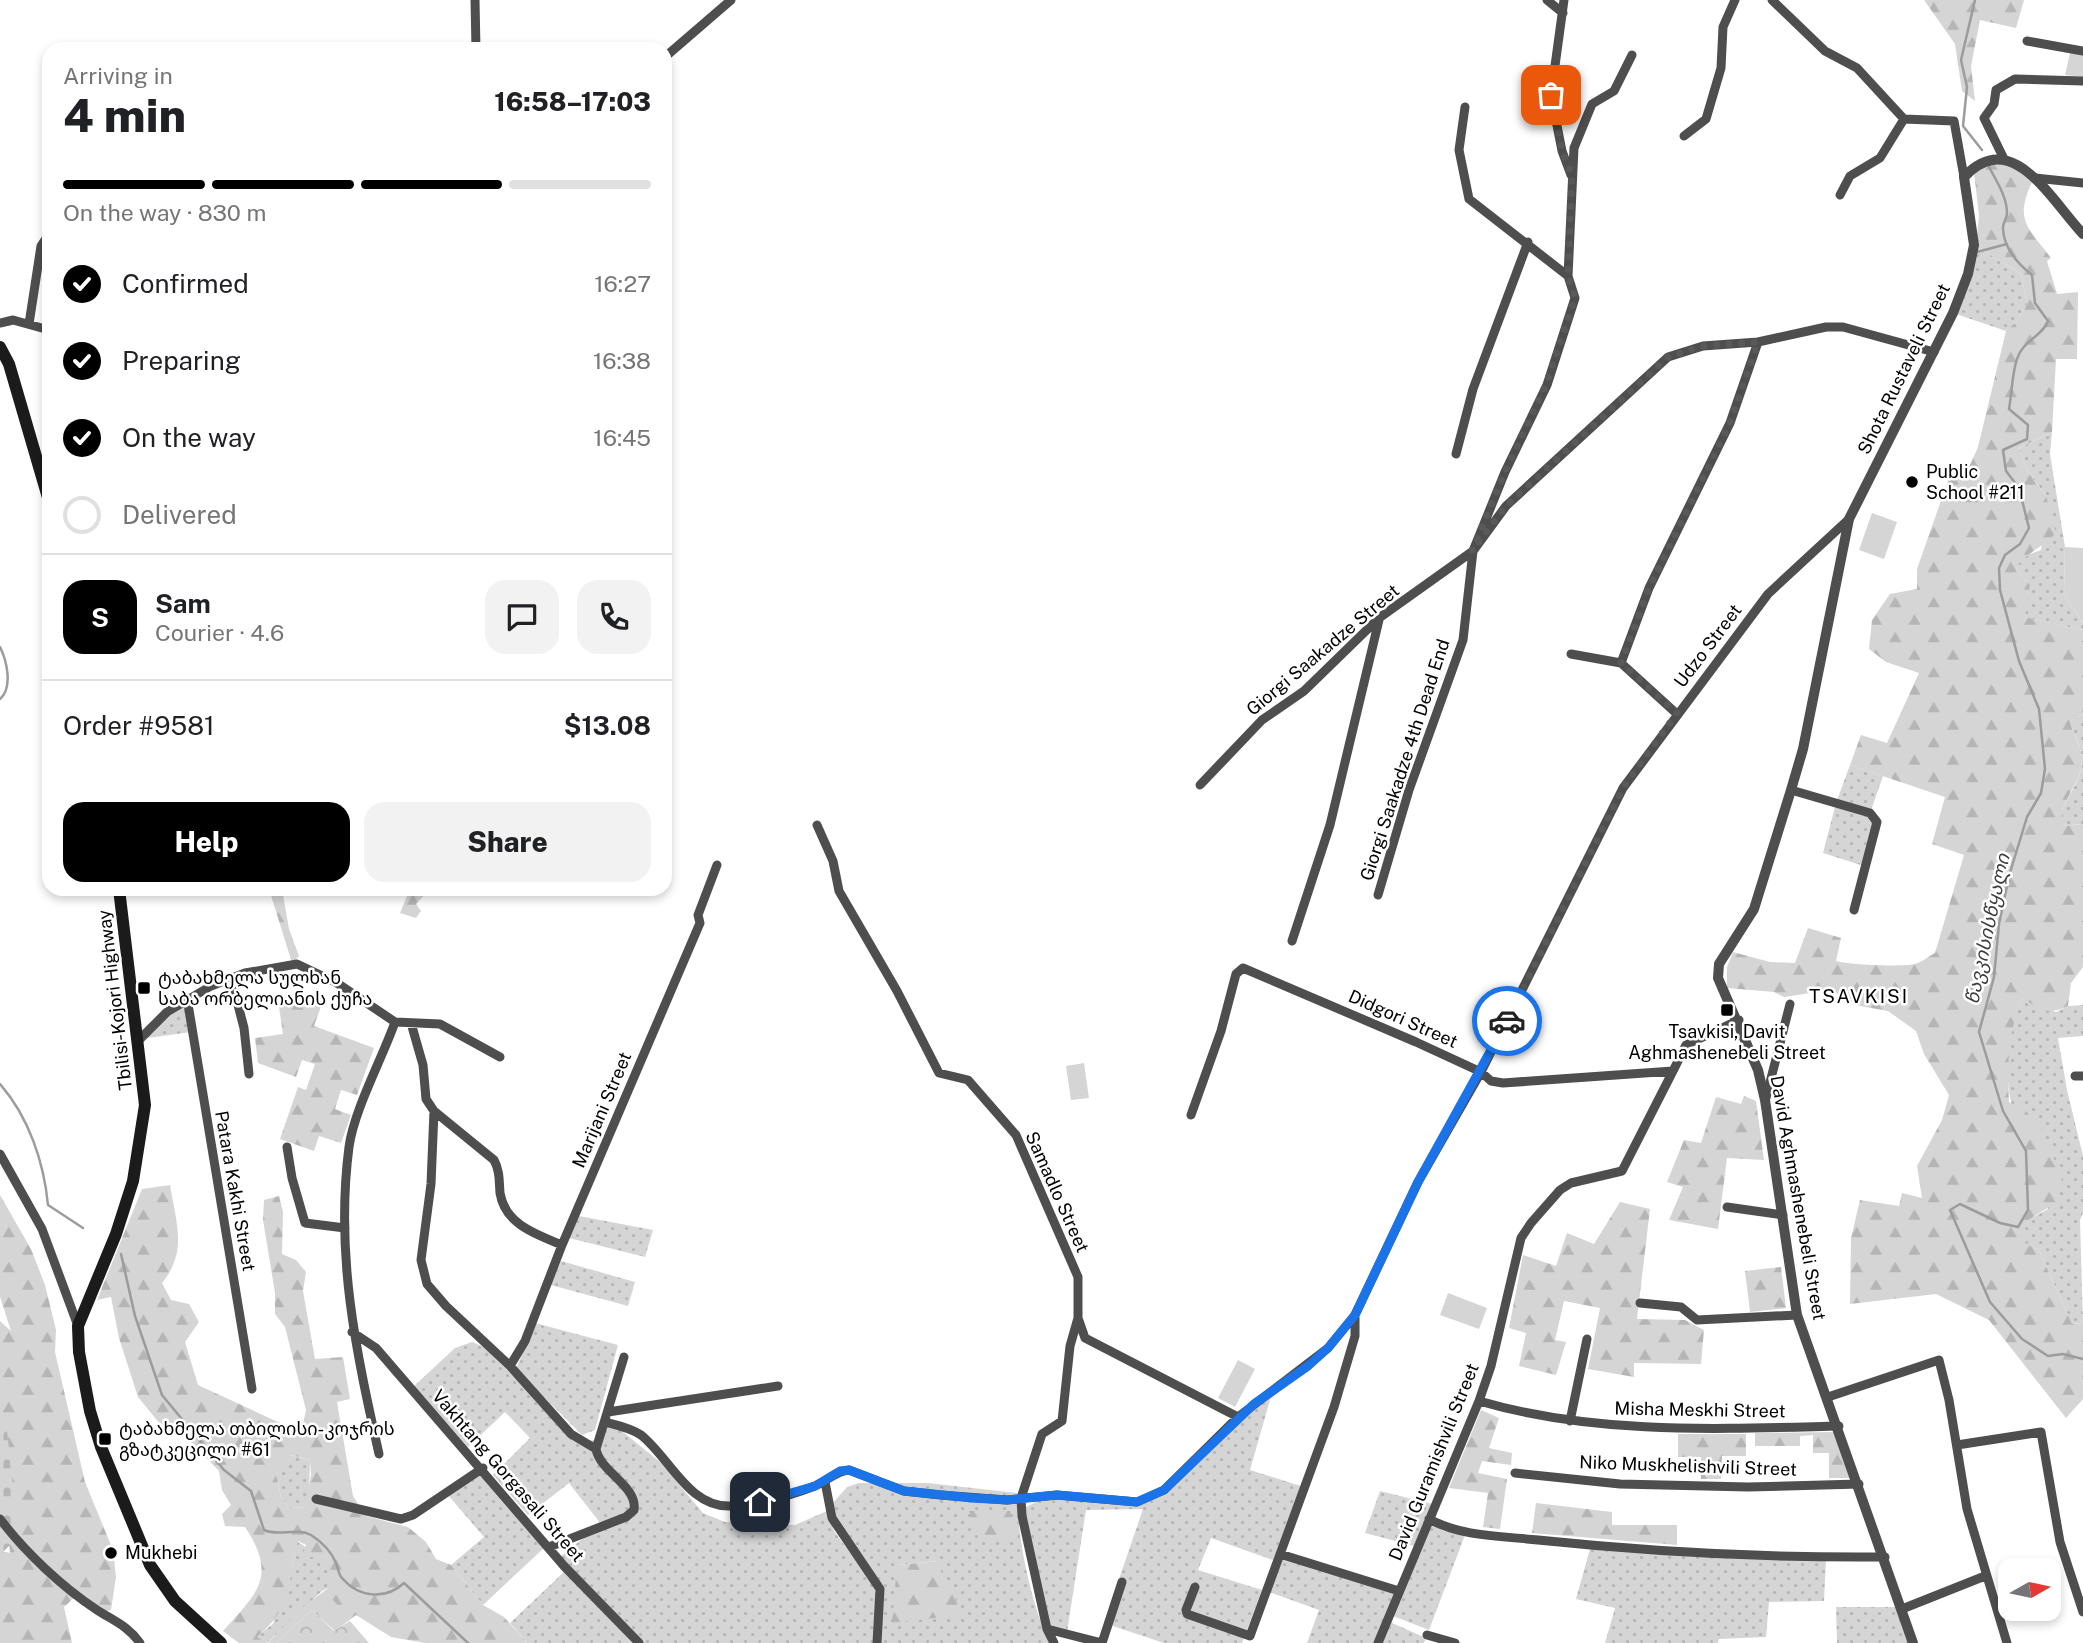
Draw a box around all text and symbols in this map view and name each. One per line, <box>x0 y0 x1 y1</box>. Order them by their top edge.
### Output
text: Arriving in <box>63 62 173 89</box>
pin <box>1521 65 1581 125</box>
icon: bag <box>1532 76 1570 114</box>
text: 16:58–17:03 <box>494 86 651 117</box>
text: 4 min <box>63 88 186 142</box>
text: On the way · 830 m <box>63 199 266 226</box>
icon: check <box>63 265 101 303</box>
text: Confirmed <box>122 268 249 299</box>
text: 16:27 <box>594 270 651 297</box>
street label: Shota Rustaveli Street <box>1853 280 1954 458</box>
icon: check <box>63 342 101 380</box>
text: Preparing <box>122 345 241 376</box>
text: 16:38 <box>593 347 651 374</box>
icon: check <box>63 419 101 457</box>
text: On the way <box>122 422 256 453</box>
text: 16:45 <box>593 424 651 451</box>
place label: Public School #211 <box>1926 461 2025 503</box>
marker: Public School #211 <box>1904 474 1920 490</box>
text: Delivered <box>122 499 237 530</box>
button: chat <box>485 580 559 654</box>
button: phone <box>577 580 651 654</box>
street label: Giorgi Saakadze Street <box>1242 580 1403 720</box>
text: Sam <box>155 588 211 619</box>
street label: Udzo Street <box>1669 600 1746 692</box>
text: S <box>91 602 109 633</box>
text: Courier · 4.6 <box>155 619 284 646</box>
street label: Giorgi Saakadze 4th Dead End <box>1355 636 1454 883</box>
text: Order #9581 <box>63 710 215 741</box>
text: $13.08 <box>564 710 651 741</box>
button: Help <box>63 802 350 882</box>
button: Share <box>364 802 651 882</box>
water label: წავკისისწყალი <box>1960 851 2015 1006</box>
street label: Tbilisi-Kojori Highway <box>93 908 136 1091</box>
place label: ტაბახმელა სულხან საბა ორბელიანის ქუჩა <box>158 967 373 1010</box>
marker: ტაბახმელა სულხან საბა ორბელიანის ქუჩა <box>136 980 152 996</box>
street label: Didgori Street <box>1345 985 1461 1052</box>
district label: TSAVKISI <box>1809 985 1909 1007</box>
courier <box>1472 986 1542 1056</box>
icon: car <box>1488 1002 1526 1040</box>
marker: Tsavkisi, Davit Aghmashenebeli Street <box>1719 1002 1735 1018</box>
place label: Tsavkisi, Davit Aghmashenebeli Street <box>1628 1021 1826 1063</box>
street label: Marijani Street <box>568 1049 635 1171</box>
street label: David Aghmashenebeli Street <box>1767 1074 1830 1322</box>
street label: Patara Kakhi Street <box>211 1109 260 1273</box>
street label: Samadlo Street <box>1021 1128 1094 1256</box>
street label: David Guramishvili Street <box>1384 1360 1483 1563</box>
street label: Vakhtang Gorgasali Street <box>428 1385 589 1566</box>
street label: Misha Meskhi Street <box>1614 1398 1786 1421</box>
place label: ტაბახმელა თბილისი-კოჯრის გზატკეცილი #61 <box>119 1418 395 1461</box>
marker: ტაბახმელა თბილისი-კოჯრის გზატკეცილი #61 <box>97 1431 113 1447</box>
street label: Niko Muskhelishvili Street <box>1579 1451 1797 1480</box>
pin <box>730 1472 790 1532</box>
icon: home <box>741 1483 779 1521</box>
place label: Mukhebi <box>125 1542 197 1563</box>
marker: Mukhebi <box>103 1545 119 1561</box>
north arrow <box>1998 1558 2062 1620</box>
map controls <box>1998 1558 2061 1621</box>

